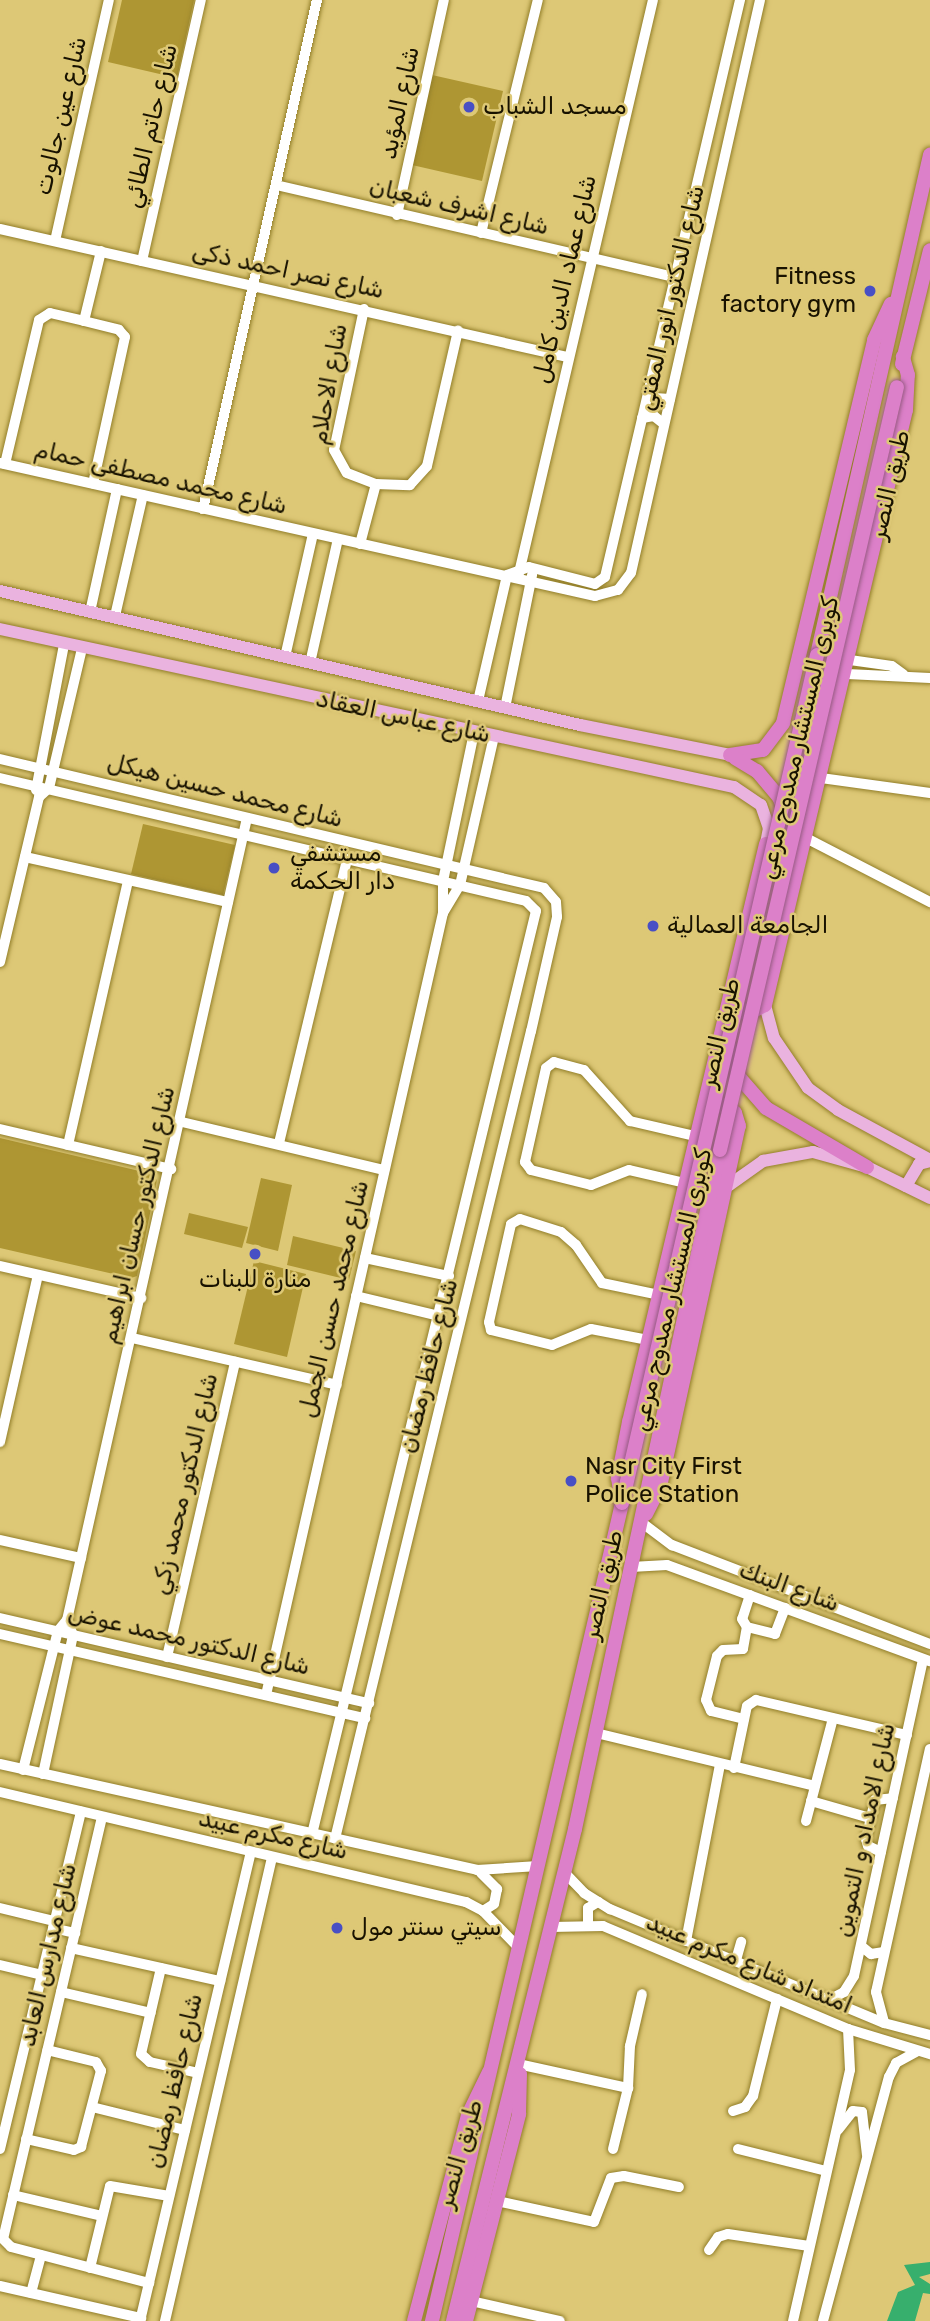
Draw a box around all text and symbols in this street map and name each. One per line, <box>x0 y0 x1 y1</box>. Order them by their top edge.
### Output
street label: شارع عين جالوت <box>29 34 93 198</box>
street label: شارع حاتم الطائي <box>118 41 184 211</box>
street label: شارع المؤيد <box>374 44 426 162</box>
place label: مسجد الشباب <box>483 93 627 121</box>
marker: مسجد الشباب <box>461 99 477 115</box>
street label: شارع اشرف شعبان <box>366 172 552 242</box>
street label: شارع عماد الدين كامل <box>527 172 603 386</box>
street label: شارع الدكتور انور المفتي <box>631 183 711 413</box>
street label: شارع نصر احمد ذكى <box>189 237 387 305</box>
place label: Fitness factory gym <box>720 263 856 319</box>
marker: Fitness factory gym <box>862 283 878 299</box>
street label: شارع الاحلام <box>304 322 354 446</box>
street label: طريق النصر <box>863 428 917 542</box>
street label: شارع محمد مصطفى حمام <box>32 435 290 521</box>
street label: كوبرى المستشار ممدوح مرعي <box>752 594 846 882</box>
street label: شارع عباس العقاد <box>313 684 493 750</box>
street label: شارع محمد حسين هيكل <box>104 748 346 834</box>
place label: مستشفي دار الحكمة <box>290 840 395 896</box>
marker: مستشفي دار الحكمة <box>264 858 284 878</box>
place label: الجامعة العمالية <box>667 912 828 940</box>
marker: الجامعة العمالية <box>645 918 661 934</box>
street label: طريق النصر <box>693 976 747 1090</box>
street label: شارع الدكتور حسان ابراهيم <box>94 1084 182 1346</box>
street label: كوبرى المستشار ممدوح مرعي <box>625 1146 719 1434</box>
street label: شارع محمد حسن الجمل <box>293 1178 375 1420</box>
marker: منارة للبنات <box>247 1246 263 1262</box>
place label: منارة للبنات <box>199 1266 311 1294</box>
street label: شارع حافظ رمضان <box>393 1276 465 1456</box>
street label: شارع الدكتور محمد زكي <box>145 1370 225 1598</box>
place label: Nasr City First Police Station <box>585 1453 743 1509</box>
marker: Nasr City First Police Station <box>563 1473 579 1489</box>
street label: طريق النصر <box>576 1528 630 1642</box>
street label: شارع البنك <box>735 1556 843 1618</box>
street label: شارع الدكتور محمد عوض <box>65 1598 313 1682</box>
street label: شارع الامداد و التموين <box>828 1720 902 1940</box>
street label: شارع مكرم عبيد <box>196 1804 350 1866</box>
street label: شارع مدارس العابد <box>13 1860 83 2050</box>
street label: امتداد شارع مكرم عبيد <box>642 1908 856 2020</box>
place label: سيتي سنتر مول <box>351 1914 502 1942</box>
marker: سيتي سنتر مول <box>329 1920 345 1936</box>
street label: شارع حافظ رمضان <box>141 1991 209 2171</box>
street label: طريق النصر <box>431 2097 489 2211</box>

